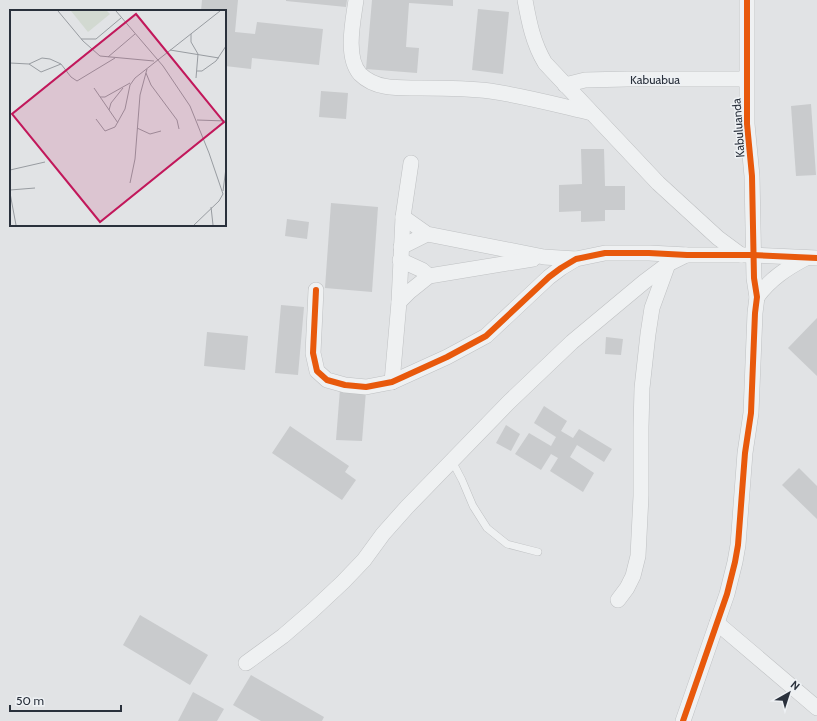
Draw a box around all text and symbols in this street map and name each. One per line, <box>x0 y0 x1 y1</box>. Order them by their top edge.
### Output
inset map <box>10 10 226 226</box>
street label: Kabuabua <box>630 72 680 87</box>
street label: Kabuluanda <box>728 98 748 158</box>
north arrow <box>769 673 809 713</box>
text: N <box>788 677 803 693</box>
scale bar <box>10 687 121 713</box>
text: 50 m <box>16 693 44 708</box>

